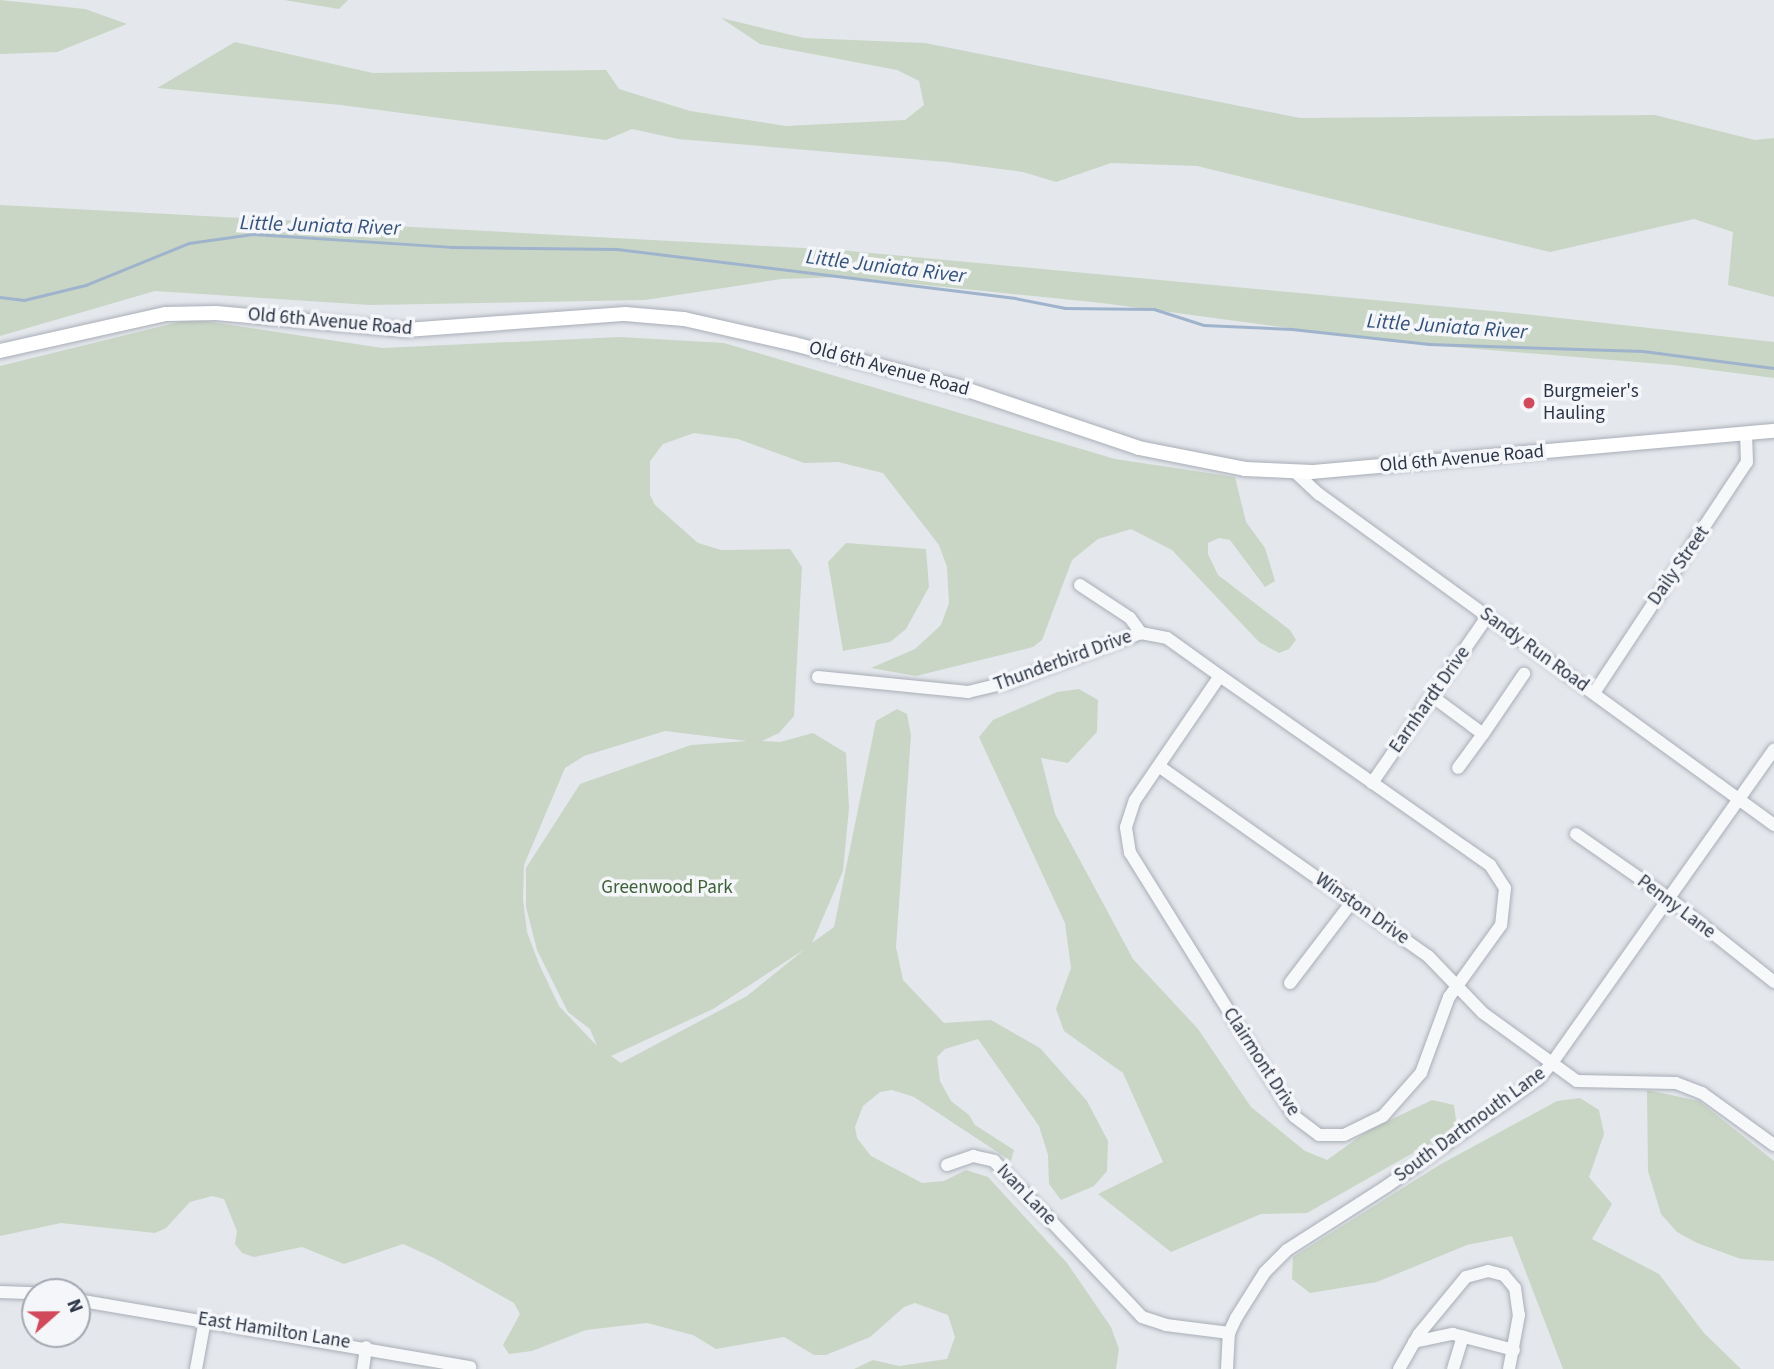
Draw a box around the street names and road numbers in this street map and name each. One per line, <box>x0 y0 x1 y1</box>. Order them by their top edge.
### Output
street label: Old 6th Avenue Road <box>247 303 413 341</box>
street label: Old 6th Avenue Road <box>806 337 972 401</box>
street label: Old 6th Avenue Road <box>1379 440 1545 478</box>
street label: Daily Street <box>1644 522 1714 610</box>
street label: Sandy Run Road <box>1475 603 1593 697</box>
street label: Thunderbird Drive <box>991 626 1135 696</box>
street label: Earnhardt Drive <box>1385 642 1475 758</box>
street label: Winston Drive <box>1311 868 1413 950</box>
street label: Penny Lane <box>1632 870 1720 944</box>
street label: Clairmont Drive <box>1218 1004 1304 1120</box>
street label: South Dartmouth Lane <box>1390 1063 1550 1187</box>
street label: Ivan Lane <box>991 1160 1061 1230</box>
street label: East Hamilton Lane <box>196 1308 352 1354</box>

